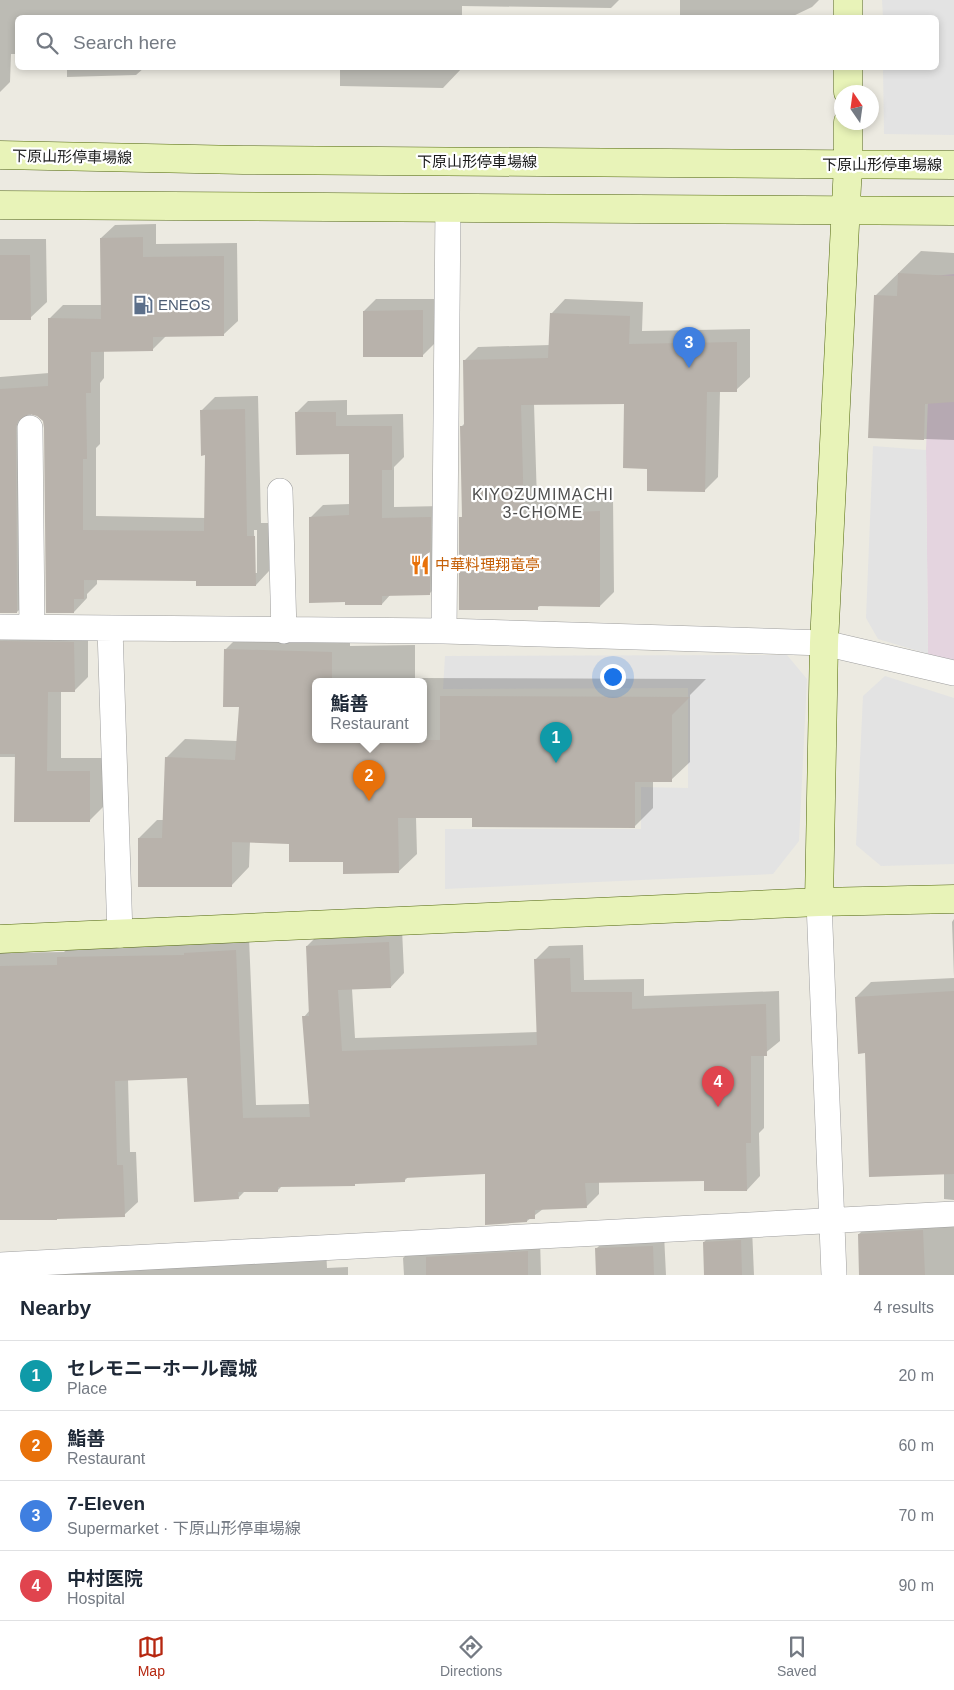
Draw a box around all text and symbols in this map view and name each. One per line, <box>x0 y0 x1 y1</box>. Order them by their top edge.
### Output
search box <box>15 15 939 70</box>
icon: search <box>33 29 61 57</box>
text: Search here <box>73 32 177 53</box>
north arrow <box>834 85 879 130</box>
street label: 下原山形停車場線 <box>12 147 132 166</box>
street label: 下原山形停車場線 <box>417 153 537 170</box>
street label: 下原山形停車場線 <box>822 156 942 173</box>
fuel station icon: ENEOS <box>132 294 154 316</box>
place label: ENEOS <box>158 296 211 313</box>
pin: 3 <box>673 327 705 368</box>
district label: KIYOZUMIMACHI 3-CHOME <box>472 486 614 521</box>
restaurant icon: 中華料理翔竜亭 <box>409 554 431 576</box>
place label: 中華料理翔竜亭 <box>435 556 540 573</box>
your location <box>600 664 626 690</box>
popup <box>312 678 427 743</box>
text: 鮨善 <box>330 693 368 714</box>
text: Restaurant <box>330 715 409 732</box>
pin: 1 <box>540 722 572 763</box>
pin: 2 <box>353 760 385 801</box>
pin: 4 <box>702 1066 734 1107</box>
text: Nearby <box>20 1296 91 1319</box>
text: 4 results <box>874 1299 934 1316</box>
text: セレモニーホール霞城 <box>67 1358 257 1379</box>
text: 1 <box>32 1367 40 1384</box>
text: 20 m <box>898 1367 934 1384</box>
text: Place <box>67 1380 107 1397</box>
text: 鮨善 <box>67 1428 105 1449</box>
text: 2 <box>32 1437 40 1454</box>
text: 60 m <box>898 1437 934 1454</box>
text: Restaurant <box>67 1450 145 1467</box>
text: 7-Eleven <box>67 1493 145 1514</box>
text: 3 <box>32 1507 40 1524</box>
text: 70 m <box>898 1507 934 1524</box>
text: Supermarket · 下原山形停車場線 <box>67 1520 301 1537</box>
text: 中村医院 <box>67 1568 143 1589</box>
text: 4 <box>32 1577 40 1594</box>
text: 90 m <box>898 1577 934 1594</box>
text: Hospital <box>67 1590 125 1607</box>
tab: Map <box>137 1633 165 1679</box>
tab: Directions <box>440 1633 502 1679</box>
tab: Saved <box>777 1633 817 1679</box>

